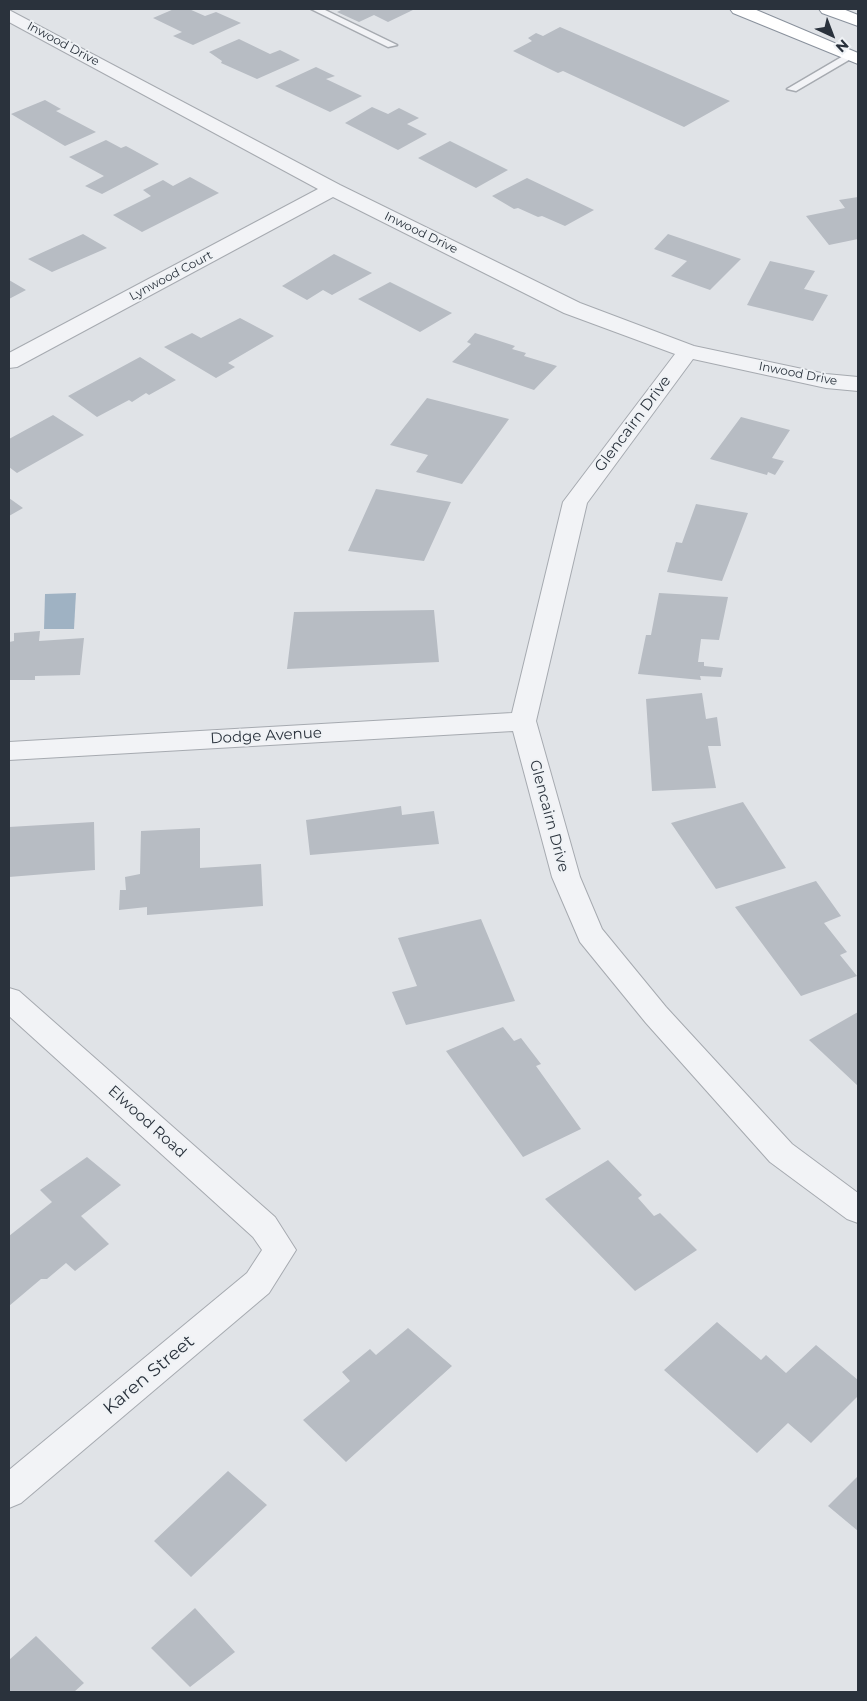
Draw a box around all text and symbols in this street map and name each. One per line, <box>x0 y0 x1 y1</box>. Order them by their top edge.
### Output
north arrow <box>807 10 857 60</box>
street label: Inwood Drive <box>24 19 102 69</box>
text: N <box>832 36 853 56</box>
street label: Inwood Drive <box>382 209 460 257</box>
street label: Lynwood Court <box>127 248 215 304</box>
street label: Inwood Drive <box>757 359 839 389</box>
street label: Glencairn Drive <box>591 372 675 476</box>
street label: Dodge Avenue <box>210 724 322 748</box>
street label: Glencairn Drive <box>525 758 573 874</box>
street label: Elwood Road <box>104 1082 190 1162</box>
street label: Karen Street <box>99 1331 199 1419</box>

